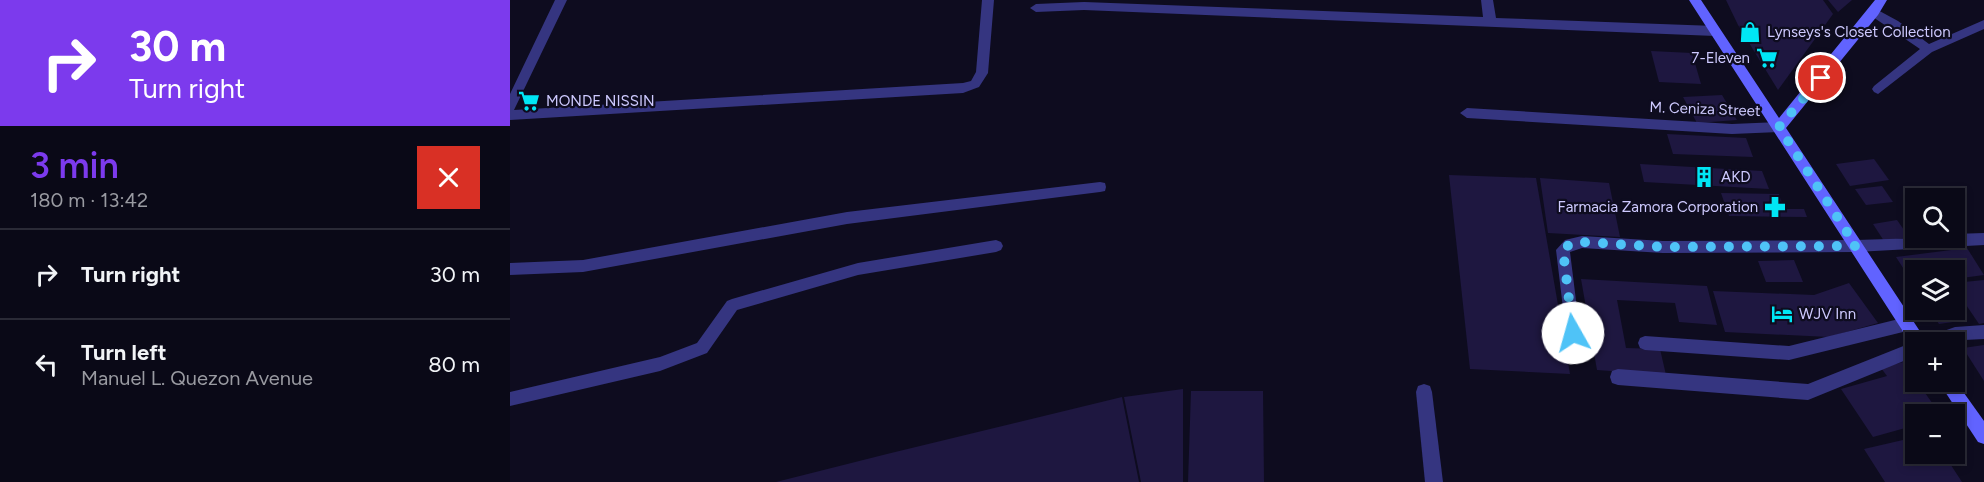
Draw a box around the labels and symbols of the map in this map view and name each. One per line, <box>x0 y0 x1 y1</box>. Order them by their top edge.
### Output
shop icon: Lynseys's Closet Collection <box>1738 20 1762 44</box>
place label: Lynseys's Closet Collection <box>1767 23 1951 41</box>
supermarket icon: 7-Eleven <box>1755 46 1779 70</box>
place label: 7-Eleven <box>1691 49 1750 67</box>
pin <box>1795 52 1846 103</box>
supermarket icon: MONDE NISSIN <box>517 89 541 113</box>
place label: MONDE NISSIN <box>546 92 655 110</box>
street label: M. Ceniza Street <box>1649 98 1761 120</box>
building icon: AKD <box>1692 165 1716 189</box>
place label: AKD <box>1721 168 1751 186</box>
pharmacy icon: Farmacia Zamora Corporation <box>1763 195 1787 219</box>
place label: Farmacia Zamora Corporation <box>1558 198 1758 216</box>
position arrow <box>1541 301 1605 365</box>
hotel icon: WJV Inn <box>1770 302 1794 326</box>
place label: WJV Inn <box>1799 305 1856 323</box>

